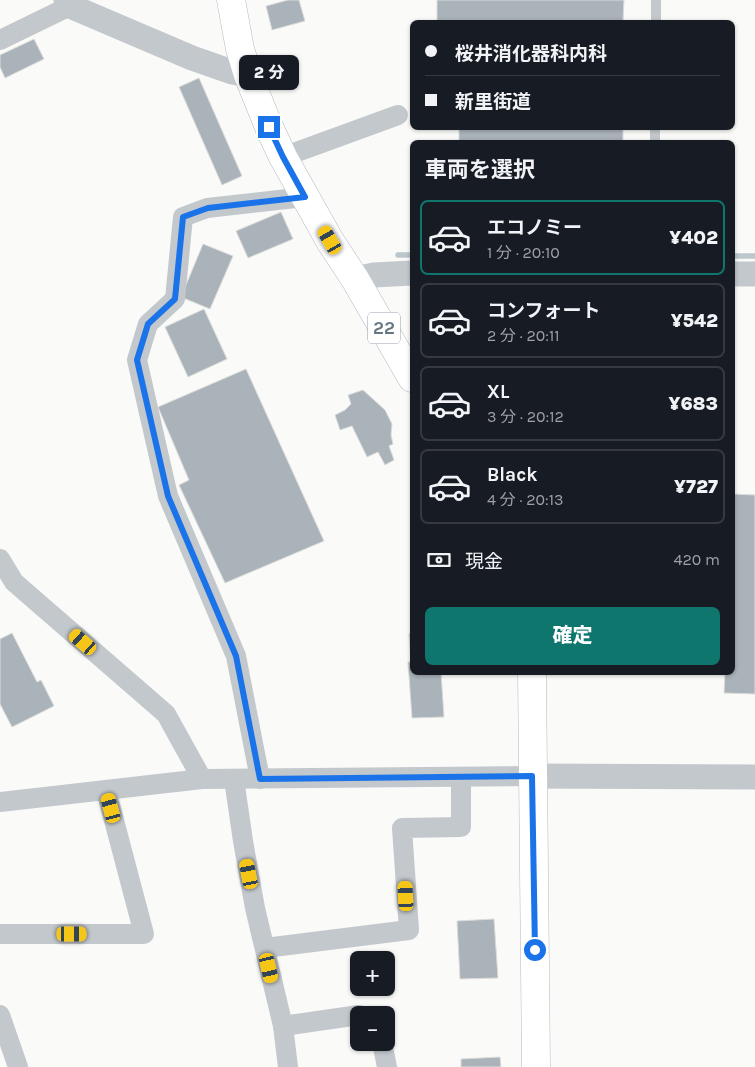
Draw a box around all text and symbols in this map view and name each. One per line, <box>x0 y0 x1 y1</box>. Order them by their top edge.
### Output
text: 桜井消化器科内科 <box>455 43 607 65</box>
callout: 2 分 <box>239 54 299 90</box>
text: 2 分 <box>254 63 284 82</box>
text: 新里街道 <box>455 91 531 113</box>
route end <box>258 116 280 138</box>
text: 車両を選択 <box>425 157 535 183</box>
icon: car <box>427 215 472 260</box>
text: エコノミー <box>487 217 582 239</box>
car <box>316 223 343 257</box>
text: ¥402 <box>669 227 718 249</box>
text: 1 分 · 20:10 <box>487 243 560 262</box>
icon: car <box>427 298 472 343</box>
text: コンフォート <box>487 300 600 322</box>
text: ¥542 <box>671 310 718 332</box>
road number: 22 <box>368 312 400 343</box>
text: 2 分 · 20:11 <box>487 326 560 345</box>
icon: car <box>427 381 472 426</box>
text: XL <box>487 381 509 403</box>
text: ¥683 <box>669 393 718 415</box>
text: 3 分 · 20:12 <box>487 407 564 426</box>
icon: car <box>427 464 472 509</box>
text: Black <box>487 464 538 486</box>
text: ¥727 <box>674 476 718 498</box>
text: 4 分 · 20:13 <box>487 490 563 509</box>
icon: cash <box>425 546 453 574</box>
text: 420 m <box>674 550 720 569</box>
text: 現金 <box>465 551 503 573</box>
button: 確定 <box>425 607 720 665</box>
car <box>66 626 99 658</box>
car <box>99 792 122 824</box>
car <box>238 858 259 890</box>
car <box>397 881 414 911</box>
car <box>57 927 87 942</box>
route start <box>524 939 546 961</box>
map controls <box>350 951 395 1051</box>
button: + <box>350 951 395 996</box>
car <box>258 952 279 984</box>
button: − <box>350 1006 395 1051</box>

